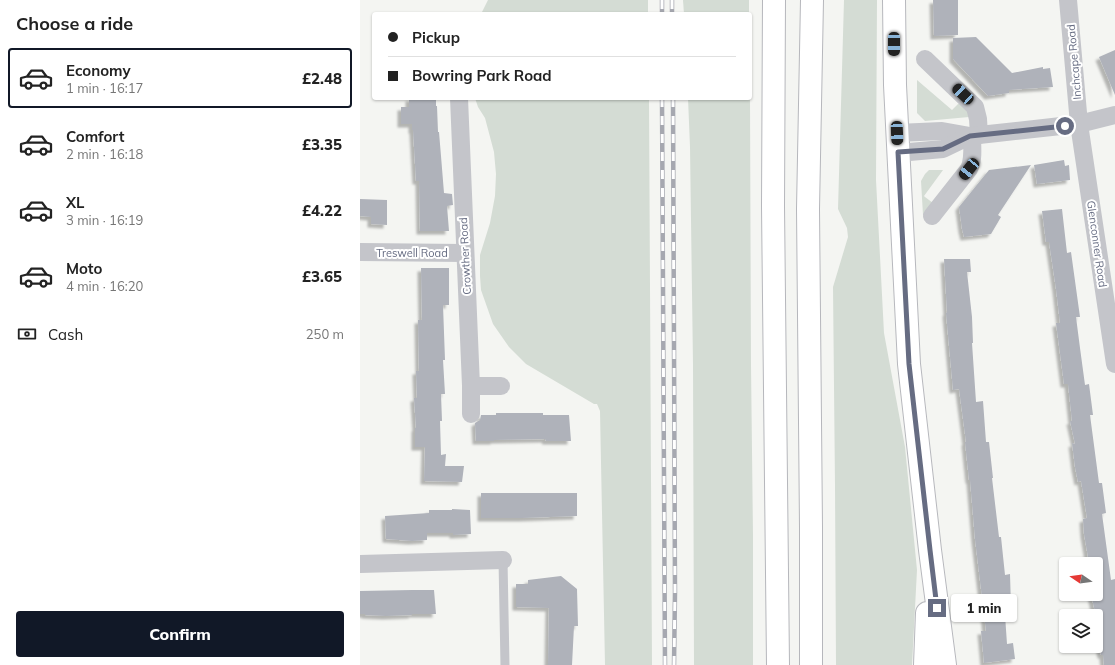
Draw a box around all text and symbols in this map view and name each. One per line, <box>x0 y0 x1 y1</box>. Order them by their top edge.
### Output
text: Choose a ride <box>16 12 133 35</box>
street label: Inchcape Road <box>1064 24 1084 100</box>
text: Pickup <box>412 28 460 47</box>
car <box>888 32 900 56</box>
icon: car <box>18 60 54 96</box>
text: Economy <box>66 61 131 80</box>
text: Bowring Park Road <box>412 66 552 85</box>
text: £2.48 <box>302 69 342 88</box>
text: 1 min · 16:17 <box>66 80 143 96</box>
car <box>950 81 976 107</box>
route start <box>1056 117 1074 135</box>
car <box>891 121 903 145</box>
icon: car <box>18 126 54 162</box>
text: Comfort <box>66 127 124 146</box>
text: £3.35 <box>302 135 342 154</box>
text: 2 min · 16:18 <box>66 146 143 162</box>
car <box>957 156 981 182</box>
icon: car <box>18 192 54 228</box>
text: XL <box>66 193 84 212</box>
street label: Glenconner Road <box>1084 200 1110 288</box>
text: £4.22 <box>302 201 342 220</box>
text: 3 min · 16:19 <box>66 212 143 228</box>
street label: Crowther Road <box>456 217 474 295</box>
street label: Treswell Road <box>376 246 448 260</box>
icon: car <box>18 258 54 294</box>
text: Moto <box>66 259 102 278</box>
text: £3.65 <box>302 267 342 286</box>
text: 4 min · 16:20 <box>66 278 143 294</box>
icon: cash <box>16 323 38 345</box>
text: Cash <box>48 325 83 344</box>
text: 250 m <box>306 326 344 342</box>
north arrow <box>1059 557 1103 601</box>
map controls <box>1059 557 1103 653</box>
callout: 1 min <box>951 594 1017 622</box>
route end <box>928 599 946 617</box>
text: 1 min <box>967 600 1001 616</box>
button: layers <box>1059 609 1103 653</box>
button: Confirm <box>16 611 344 657</box>

